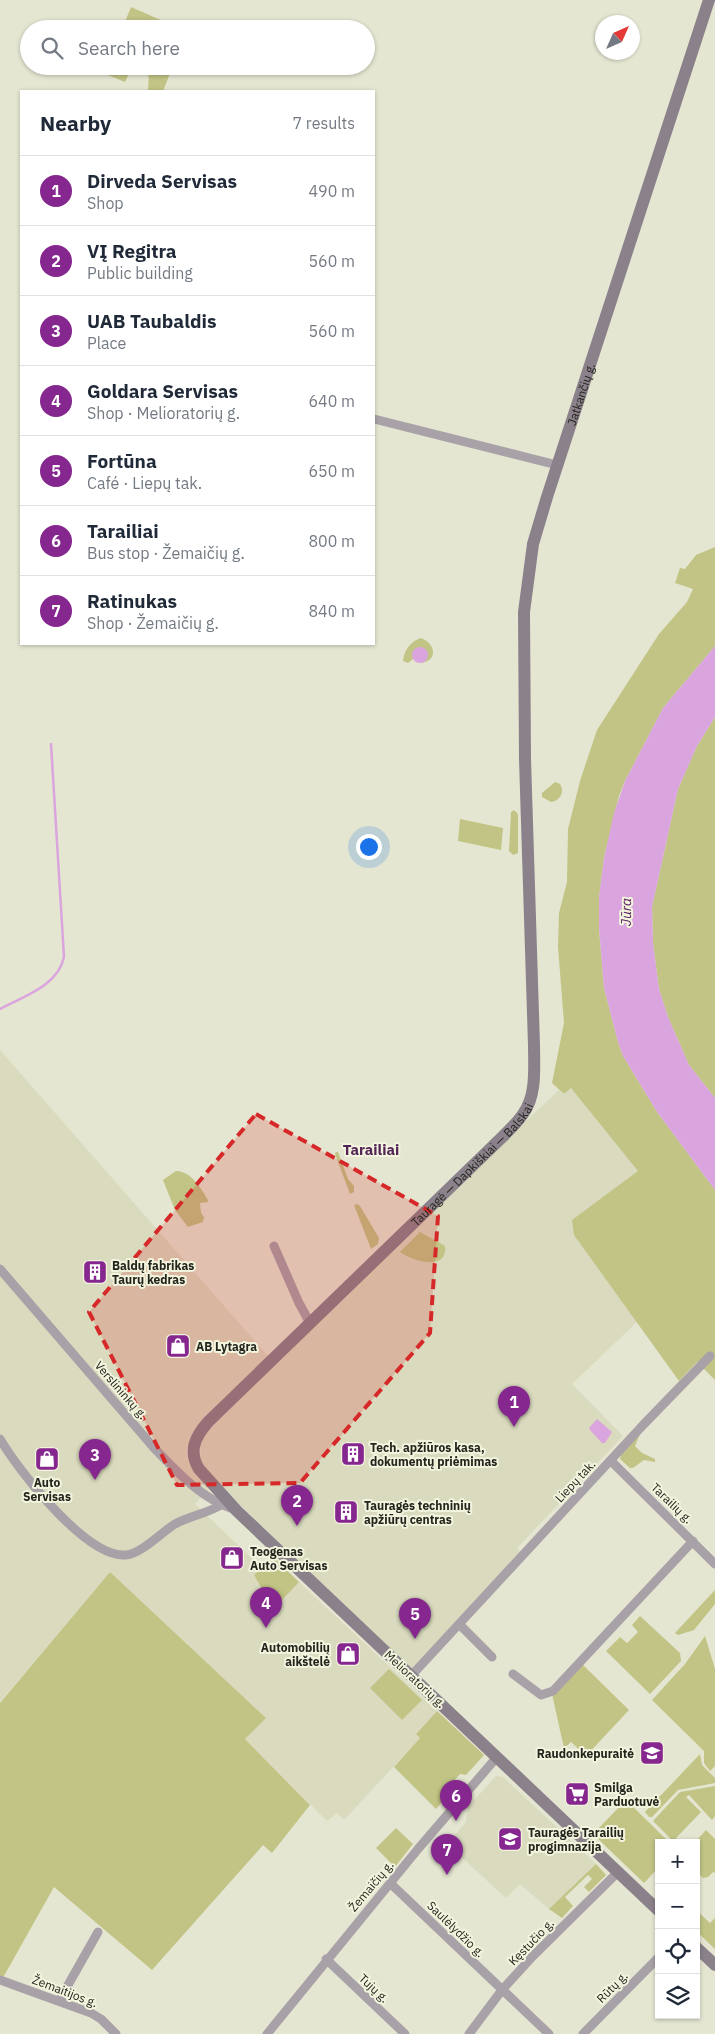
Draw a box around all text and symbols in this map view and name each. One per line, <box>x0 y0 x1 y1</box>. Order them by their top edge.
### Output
north arrow <box>595 15 640 60</box>
search box <box>20 20 375 75</box>
icon: search <box>38 34 66 62</box>
text: Search here <box>78 36 180 60</box>
text: Nearby <box>40 109 111 137</box>
text: 7 results <box>292 113 355 133</box>
text: Dirveda Servisas <box>87 169 237 193</box>
text: 1 <box>51 181 61 201</box>
text: 490 m <box>308 181 355 201</box>
text: Shop <box>87 193 124 213</box>
text: VĮ Regitra <box>87 239 177 263</box>
text: 2 <box>51 251 61 271</box>
text: 560 m <box>308 251 355 271</box>
text: Public building <box>87 263 193 283</box>
text: UAB Taubaldis <box>87 309 216 333</box>
text: 3 <box>51 321 61 341</box>
text: 560 m <box>308 321 355 341</box>
text: Place <box>87 333 126 353</box>
street label: Jatkančių g. <box>563 361 598 427</box>
text: Goldara Servisas <box>87 379 238 403</box>
text: 4 <box>51 391 61 411</box>
text: 640 m <box>308 391 355 411</box>
text: Shop · Melioratorių g. <box>87 403 240 423</box>
text: Fortūna <box>87 449 157 473</box>
text: 5 <box>51 461 61 481</box>
text: 650 m <box>308 461 355 481</box>
text: Café · Liepų tak. <box>87 473 202 493</box>
text: Tarailiai <box>87 519 159 543</box>
text: 6 <box>51 531 61 551</box>
text: 800 m <box>308 531 355 551</box>
text: Bus stop · Žemaičių g. <box>87 543 245 563</box>
text: Ratinukas <box>87 589 177 613</box>
text: 7 <box>51 601 61 621</box>
text: 840 m <box>308 601 355 621</box>
text: Shop · Žemaičių g. <box>87 613 219 633</box>
your location <box>356 834 382 860</box>
water label: Jūra <box>617 898 635 926</box>
street label: Tauragė — Dapkiškiai — Balskai <box>408 1101 536 1229</box>
district label: Tarailiai <box>343 1140 399 1159</box>
place label: Baldų fabrikas Taurų kedras <box>112 1258 194 1287</box>
building icon: Baldų fabrikas Taurų kedras <box>82 1259 108 1285</box>
shop icon: AB Lytagra <box>165 1333 191 1359</box>
place label: AB Lytagra <box>196 1339 257 1354</box>
street label: Verslininkų g. <box>92 1358 150 1422</box>
pin: 1 <box>498 1386 530 1427</box>
pin: 3 <box>79 1439 111 1480</box>
place label: Tech. apžiūros kasa, dokumentų priėmimas <box>370 1440 497 1469</box>
building icon: Tech. apžiūros kasa, dokumentų priėmimas <box>340 1441 366 1467</box>
shop icon: Auto Servisas <box>34 1446 60 1472</box>
street label: Liepų tak. <box>552 1457 598 1505</box>
place label: Auto Servisas <box>23 1475 71 1504</box>
street label: Tarailių g. <box>648 1480 696 1526</box>
pin: 2 <box>281 1485 313 1526</box>
place label: Tauragės techninių apžiūrų centras <box>364 1498 471 1527</box>
building icon: Tauragės techninių apžiūrų centras <box>333 1499 359 1525</box>
place label: Teogenas Auto Servisas <box>250 1544 328 1573</box>
shop icon: Teogenas Auto Servisas <box>219 1545 245 1571</box>
pin: 4 <box>250 1587 282 1628</box>
pin: 5 <box>399 1598 431 1639</box>
place label: Automobilių aikštelė <box>261 1640 330 1669</box>
shop icon: Automobilių aikštelė <box>335 1641 361 1667</box>
street label: Melioratorių g. <box>381 1647 449 1711</box>
school or university icon: Raudonkepuraitė <box>639 1740 665 1766</box>
place label: Raudonkepuraitė <box>537 1746 634 1761</box>
pin: 6 <box>440 1780 472 1821</box>
place label: Smilga Parduotuvė <box>594 1780 660 1809</box>
supermarket icon: Smilga Parduotuvė <box>564 1781 590 1807</box>
place label: Tauragės Tarailių progimnazija <box>528 1825 624 1854</box>
school or university icon: Tauragės Tarailių progimnazija <box>497 1826 523 1852</box>
pin: 7 <box>431 1834 463 1875</box>
map controls <box>655 1839 700 2019</box>
button: + <box>655 1839 700 1884</box>
street label: Žemaičių g. <box>345 1858 397 1914</box>
button: − <box>655 1884 700 1929</box>
street label: Saulėlydžio g. <box>424 1898 488 1960</box>
street label: Kęstučio g. <box>505 1916 557 1968</box>
button: locate <box>655 1929 700 1974</box>
street label: Rūtų g. <box>593 1968 631 2006</box>
street label: Tujų g. <box>356 1970 392 2006</box>
street label: Žemaitijos g. <box>30 1972 100 2010</box>
button: layers <box>655 1974 700 2019</box>

